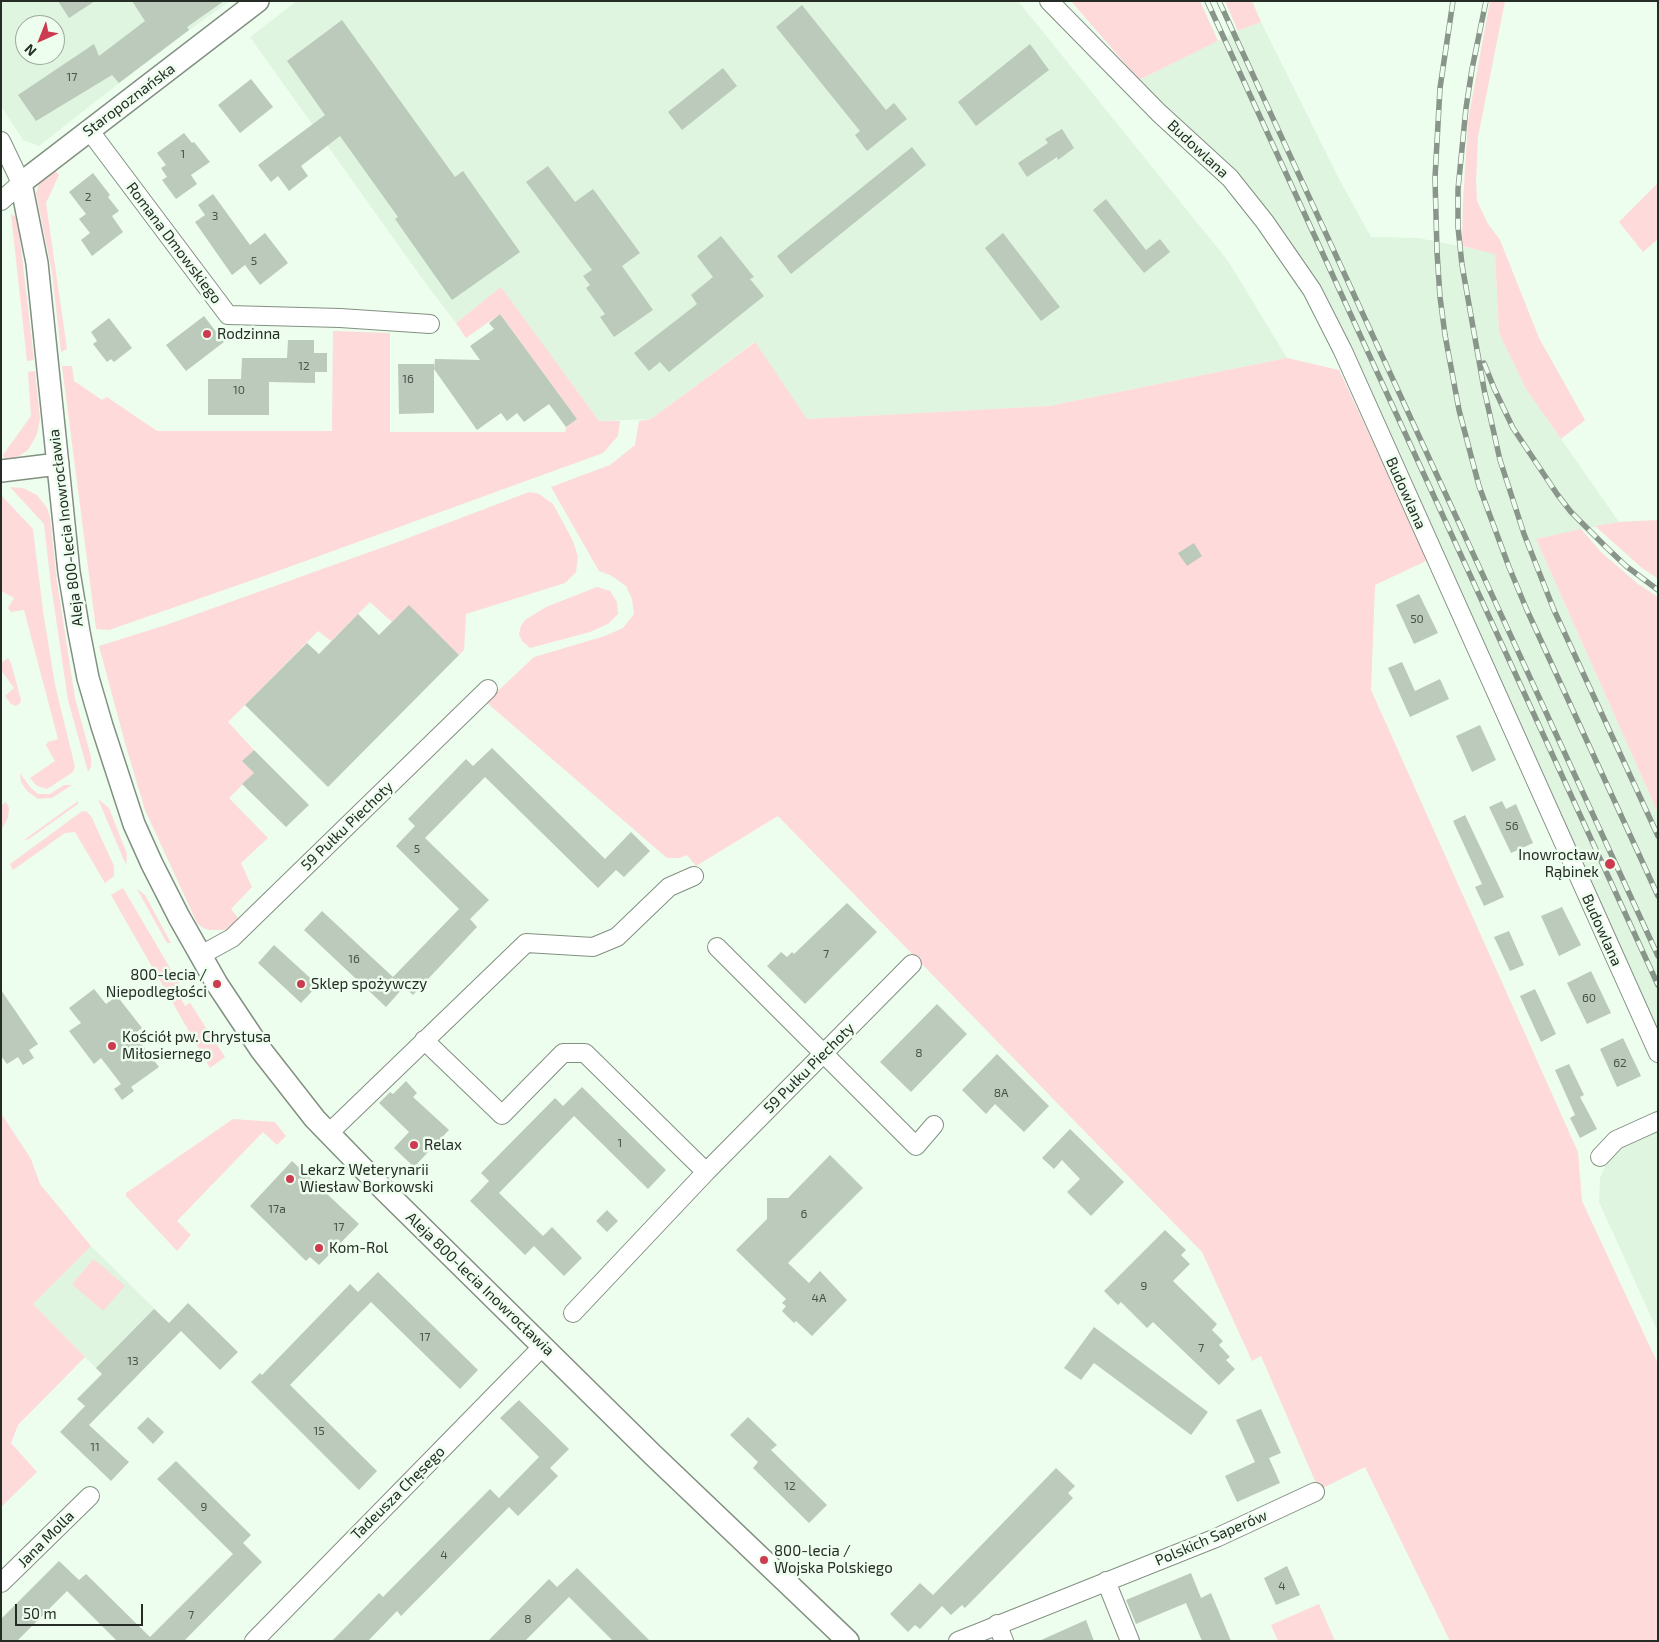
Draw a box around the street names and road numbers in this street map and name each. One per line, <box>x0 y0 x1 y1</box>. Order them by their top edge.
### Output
street label: Staropoznańska <box>79 60 179 140</box>
street label: Budowlana <box>1164 116 1232 182</box>
street label: Romana Dmowskiego <box>123 179 225 307</box>
street label: Aleja 800-lecia Inowrocławia <box>45 428 87 628</box>
street label: Budowlana <box>1382 454 1430 532</box>
street label: 59 Pułku Piechoty <box>297 778 397 874</box>
street label: Budowlana <box>1578 891 1626 969</box>
street label: 59 Pułku Piechoty <box>760 1019 858 1117</box>
street label: Aleja 800-lecia Inowrocławia <box>402 1208 558 1360</box>
street label: Tadeusza Chęsego <box>347 1442 449 1544</box>
street label: Polskich Saperów <box>1152 1506 1270 1570</box>
street label: Jana Molla <box>14 1507 78 1571</box>

